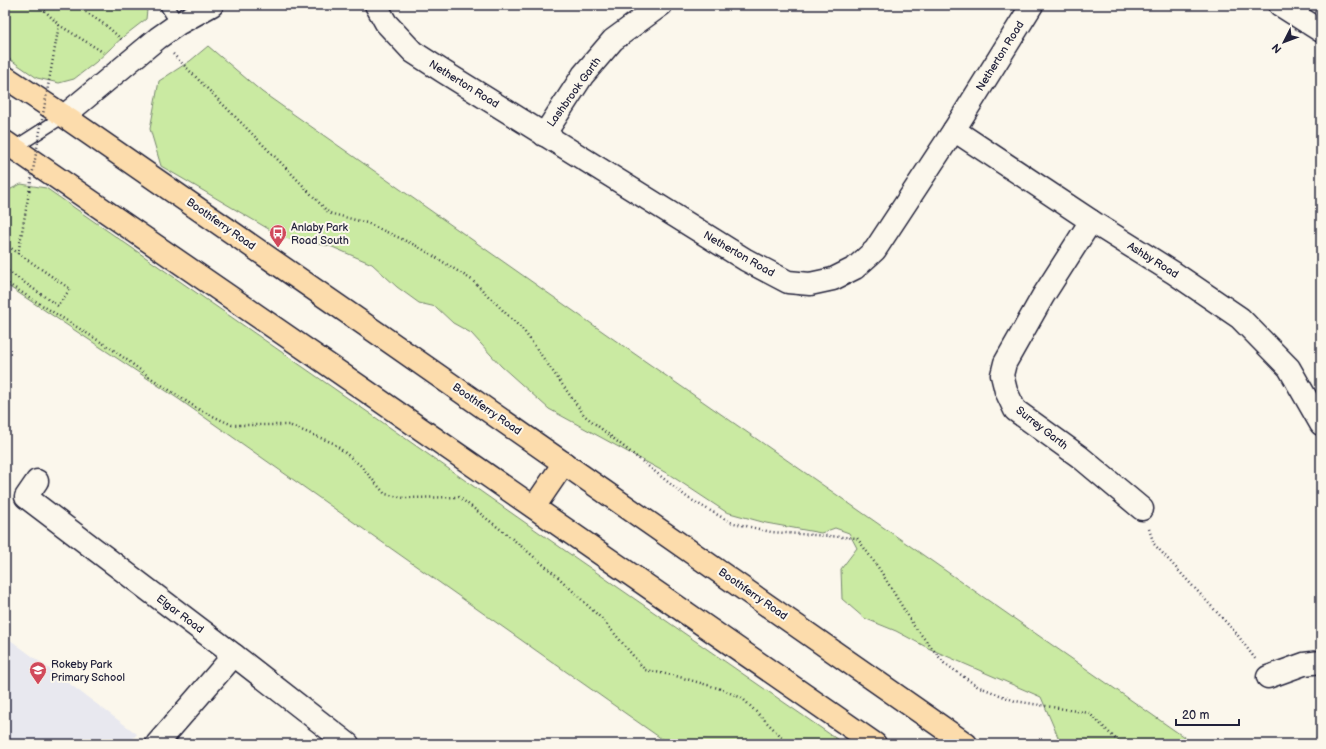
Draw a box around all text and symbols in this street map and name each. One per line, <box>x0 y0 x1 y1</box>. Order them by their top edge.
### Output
street label: Netherton Road <box>973 19 1027 93</box>
north arrow <box>1264 22 1304 62</box>
text: N <box>1269 41 1285 56</box>
street label: Lashbrook Garth <box>544 55 604 129</box>
street label: Netherton Road <box>427 57 501 111</box>
street label: Boothferry Road <box>184 195 258 253</box>
place label: Anlaby Park Road South <box>291 221 349 247</box>
bus stop icon: Anlaby Park Road South <box>268 223 288 248</box>
street label: Netherton Road <box>701 228 777 280</box>
street label: Ashby Road <box>1125 239 1181 281</box>
street label: Boothferry Road <box>450 380 524 438</box>
street label: Surrey Garth <box>1014 404 1070 452</box>
street label: Boothferry Road <box>716 565 790 623</box>
street label: Elgar Road <box>154 592 206 636</box>
place label: Rokeby Park Primary School <box>51 658 125 684</box>
school or university icon: Rokeby Park Primary School <box>28 660 48 685</box>
scale bar <box>1176 701 1239 727</box>
text: 20 m <box>1182 708 1209 723</box>

